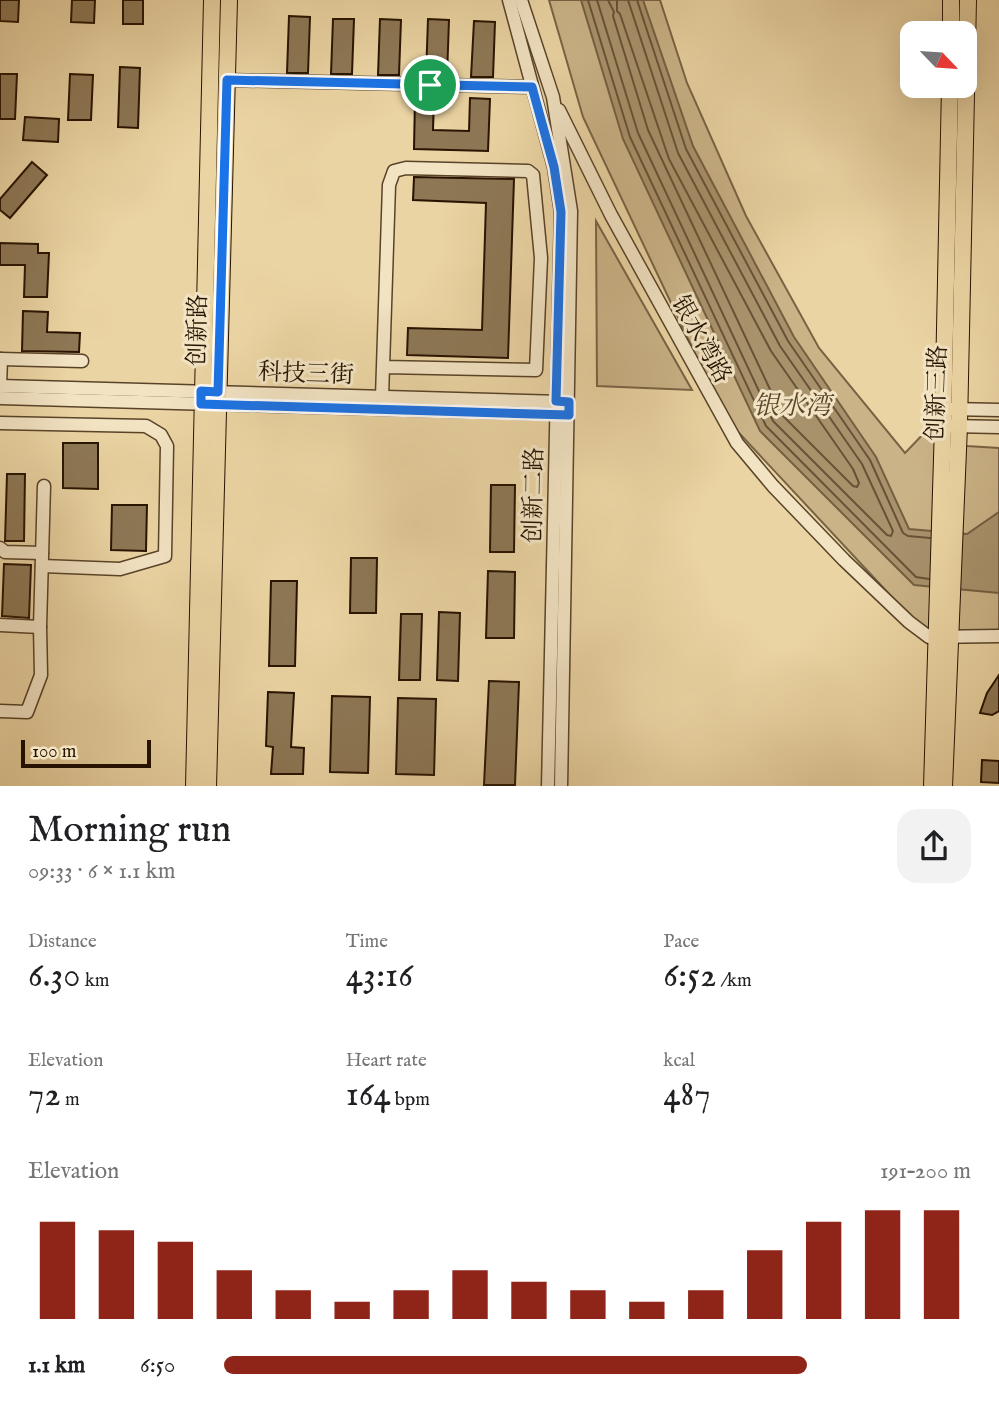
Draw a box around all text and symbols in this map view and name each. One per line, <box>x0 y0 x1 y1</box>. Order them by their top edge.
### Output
north arrow <box>900 21 976 98</box>
map controls <box>900 21 977 98</box>
pin <box>400 55 460 115</box>
icon: arrive <box>411 66 449 104</box>
street label: 银水湾路 <box>664 290 738 389</box>
street label: 创新路 <box>182 294 215 366</box>
street label: 创新三路 <box>920 345 955 442</box>
street label: 科技三街 <box>257 357 354 392</box>
water label: 银水湾 <box>753 390 835 423</box>
street label: 创新二路 <box>518 447 551 543</box>
scale bar <box>21 738 150 769</box>
text: 100 m <box>32 740 76 764</box>
text: Morning run <box>28 807 231 855</box>
button: share <box>897 809 971 883</box>
text: 09:33 · 6 × 1.1 km <box>28 857 176 886</box>
text: Distance <box>28 930 97 954</box>
text: Time <box>346 930 388 954</box>
text: Pace <box>663 930 699 954</box>
text: 6.30 <box>28 954 81 999</box>
text: 43:16 <box>346 954 413 999</box>
text: 6:52 <box>663 954 716 999</box>
text: km <box>81 969 110 993</box>
text: /km <box>716 969 752 993</box>
text: Elevation <box>28 1049 103 1073</box>
text: Heart rate <box>346 1049 427 1073</box>
text: kcal <box>663 1049 695 1073</box>
text: 72 <box>28 1073 61 1118</box>
text: 164 <box>346 1073 391 1118</box>
text: 487 <box>663 1073 711 1118</box>
text: m <box>61 1088 80 1112</box>
text: bpm <box>391 1088 430 1112</box>
text: Elevation <box>28 1157 119 1186</box>
text: 191–200 m <box>880 1157 971 1186</box>
text: 1.1 km <box>28 1351 85 1380</box>
text: 6:50 <box>140 1351 175 1380</box>

